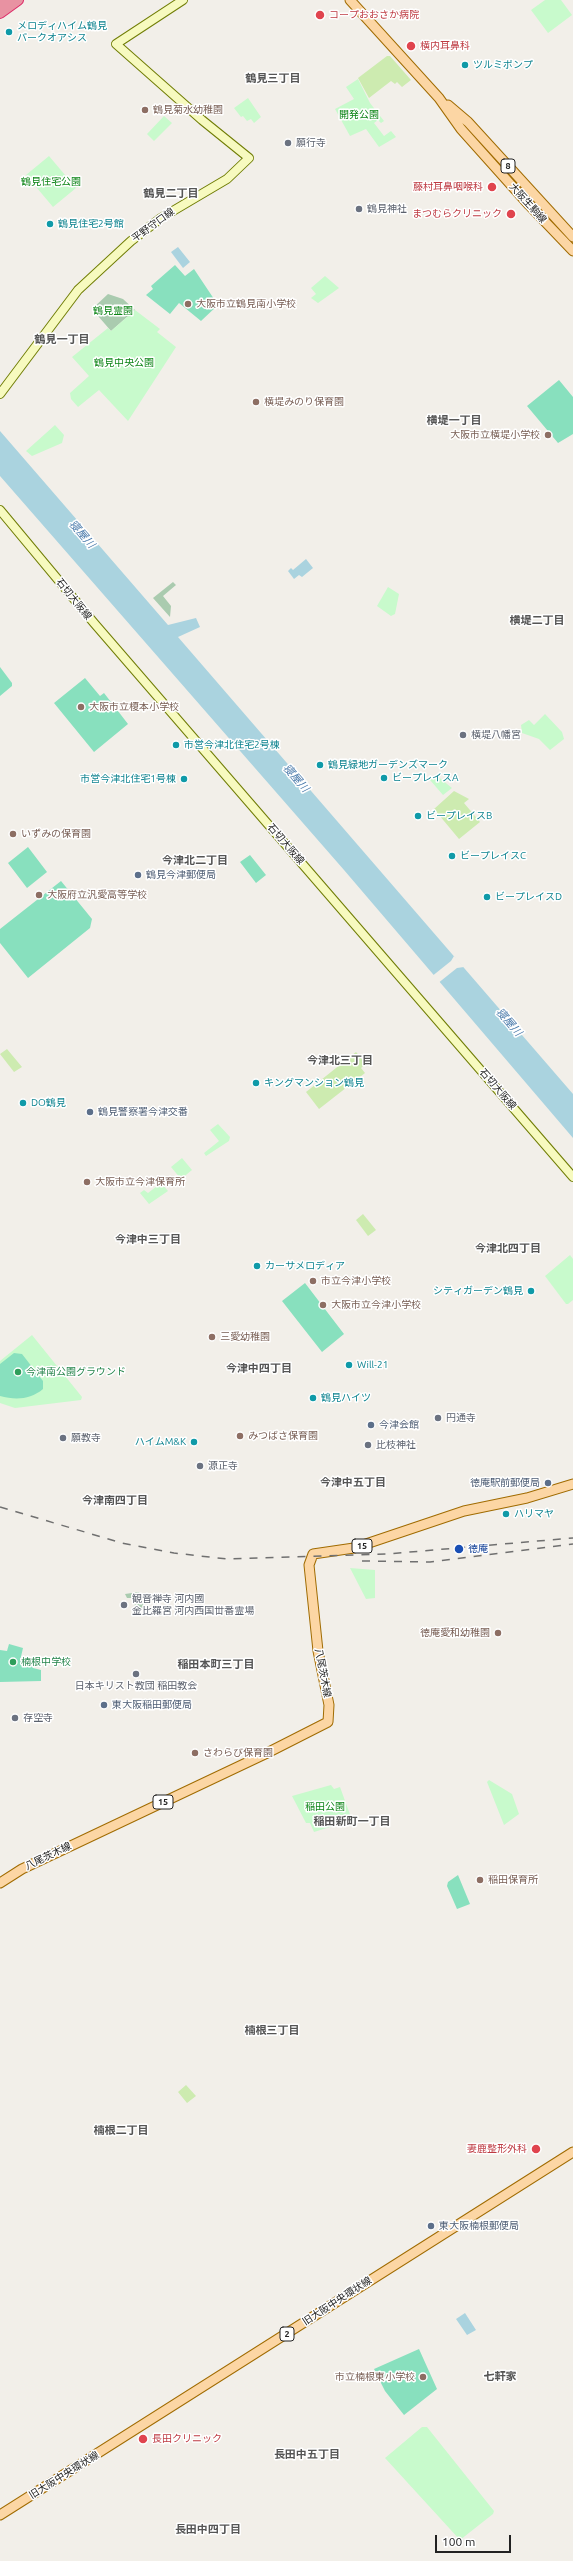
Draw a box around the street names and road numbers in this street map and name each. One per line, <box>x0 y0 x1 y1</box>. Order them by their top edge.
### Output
road number: 8 <box>501 159 515 173</box>
street label: 大阪生駒線 <box>507 180 549 226</box>
street label: 平野守口線 <box>129 205 177 245</box>
street label: 石切大阪線 <box>54 576 94 622</box>
street label: 石切大阪線 <box>265 821 307 867</box>
street label: 石切大阪線 <box>477 1066 519 1112</box>
road number: 15 <box>352 1539 372 1553</box>
street label: 八尾茨木線 <box>312 1647 334 1699</box>
road number: 15 <box>153 1795 173 1809</box>
street label: 八尾茨木線 <box>23 1840 73 1872</box>
street label: 旧大阪中央環状線 <box>300 2274 374 2328</box>
road number: 2 <box>280 2327 294 2341</box>
street label: 旧大阪中央環状線 <box>27 2449 101 2501</box>

